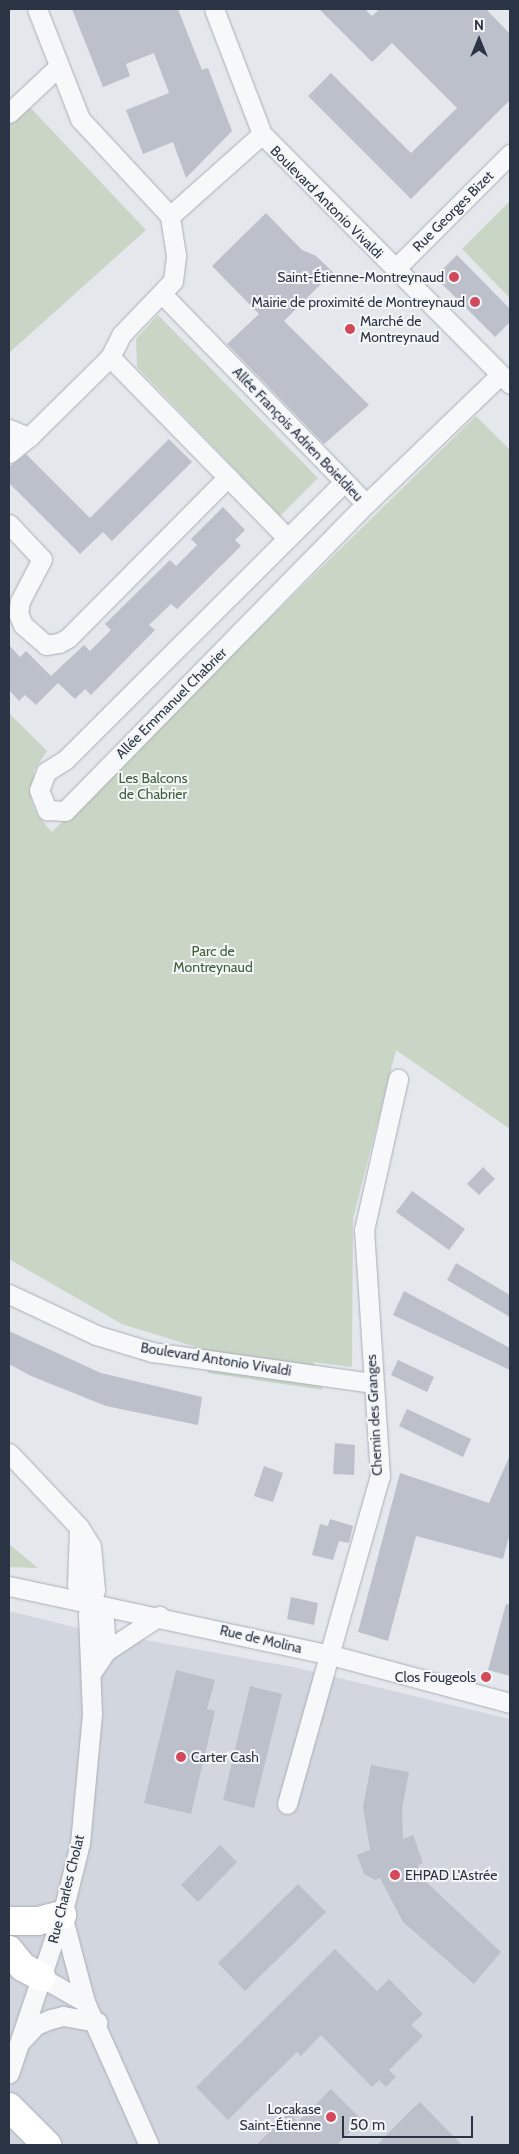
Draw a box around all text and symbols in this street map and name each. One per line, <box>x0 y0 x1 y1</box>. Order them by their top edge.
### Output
north arrow <box>454 15 504 65</box>
text: N <box>474 16 484 34</box>
street label: Boulevard Antonio Vivaldi <box>267 142 387 262</box>
street label: Rue Georges Bizet <box>409 167 497 255</box>
place label: Saint-Étienne-Montreynaud <box>277 269 444 285</box>
marker: Saint-Étienne-Montreynaud <box>448 271 460 283</box>
place label: Mairie de proximité de Montreynaud <box>251 294 465 310</box>
marker: Mairie de proximité de Montreynaud <box>469 296 481 308</box>
place label: Marché de Montreynaud <box>360 313 439 346</box>
marker: Marché de Montreynaud <box>344 323 356 335</box>
street label: Allée François Adrien Boieldieu <box>229 363 367 505</box>
street label: Allée Emmanuel Chabrier <box>112 644 230 762</box>
park label: Les Balcons de Chabrier <box>119 770 187 802</box>
park label: Parc de Montreynaud <box>173 943 253 976</box>
street label: Boulevard Antonio Vivaldi <box>139 1339 293 1379</box>
street label: Chemin des Granges <box>362 1354 386 1476</box>
street label: Rue de Molina <box>218 1621 304 1657</box>
place label: Clos Fougeols <box>395 1669 476 1685</box>
marker: Clos Fougeols <box>480 1671 492 1683</box>
place label: Carter Cash <box>191 1749 259 1765</box>
marker: Carter Cash <box>175 1751 187 1763</box>
street label: Rue Charles Cholat <box>44 1833 88 1945</box>
place label: EHPAD L'Astrée <box>405 1867 497 1883</box>
marker: EHPAD L'Astrée <box>389 1869 401 1881</box>
place label: Locakase Saint-Étienne <box>240 2101 321 2134</box>
scale bar <box>344 2106 475 2138</box>
marker: Locakase Saint-Étienne <box>325 2111 337 2123</box>
text: 50 m <box>350 2116 385 2134</box>

